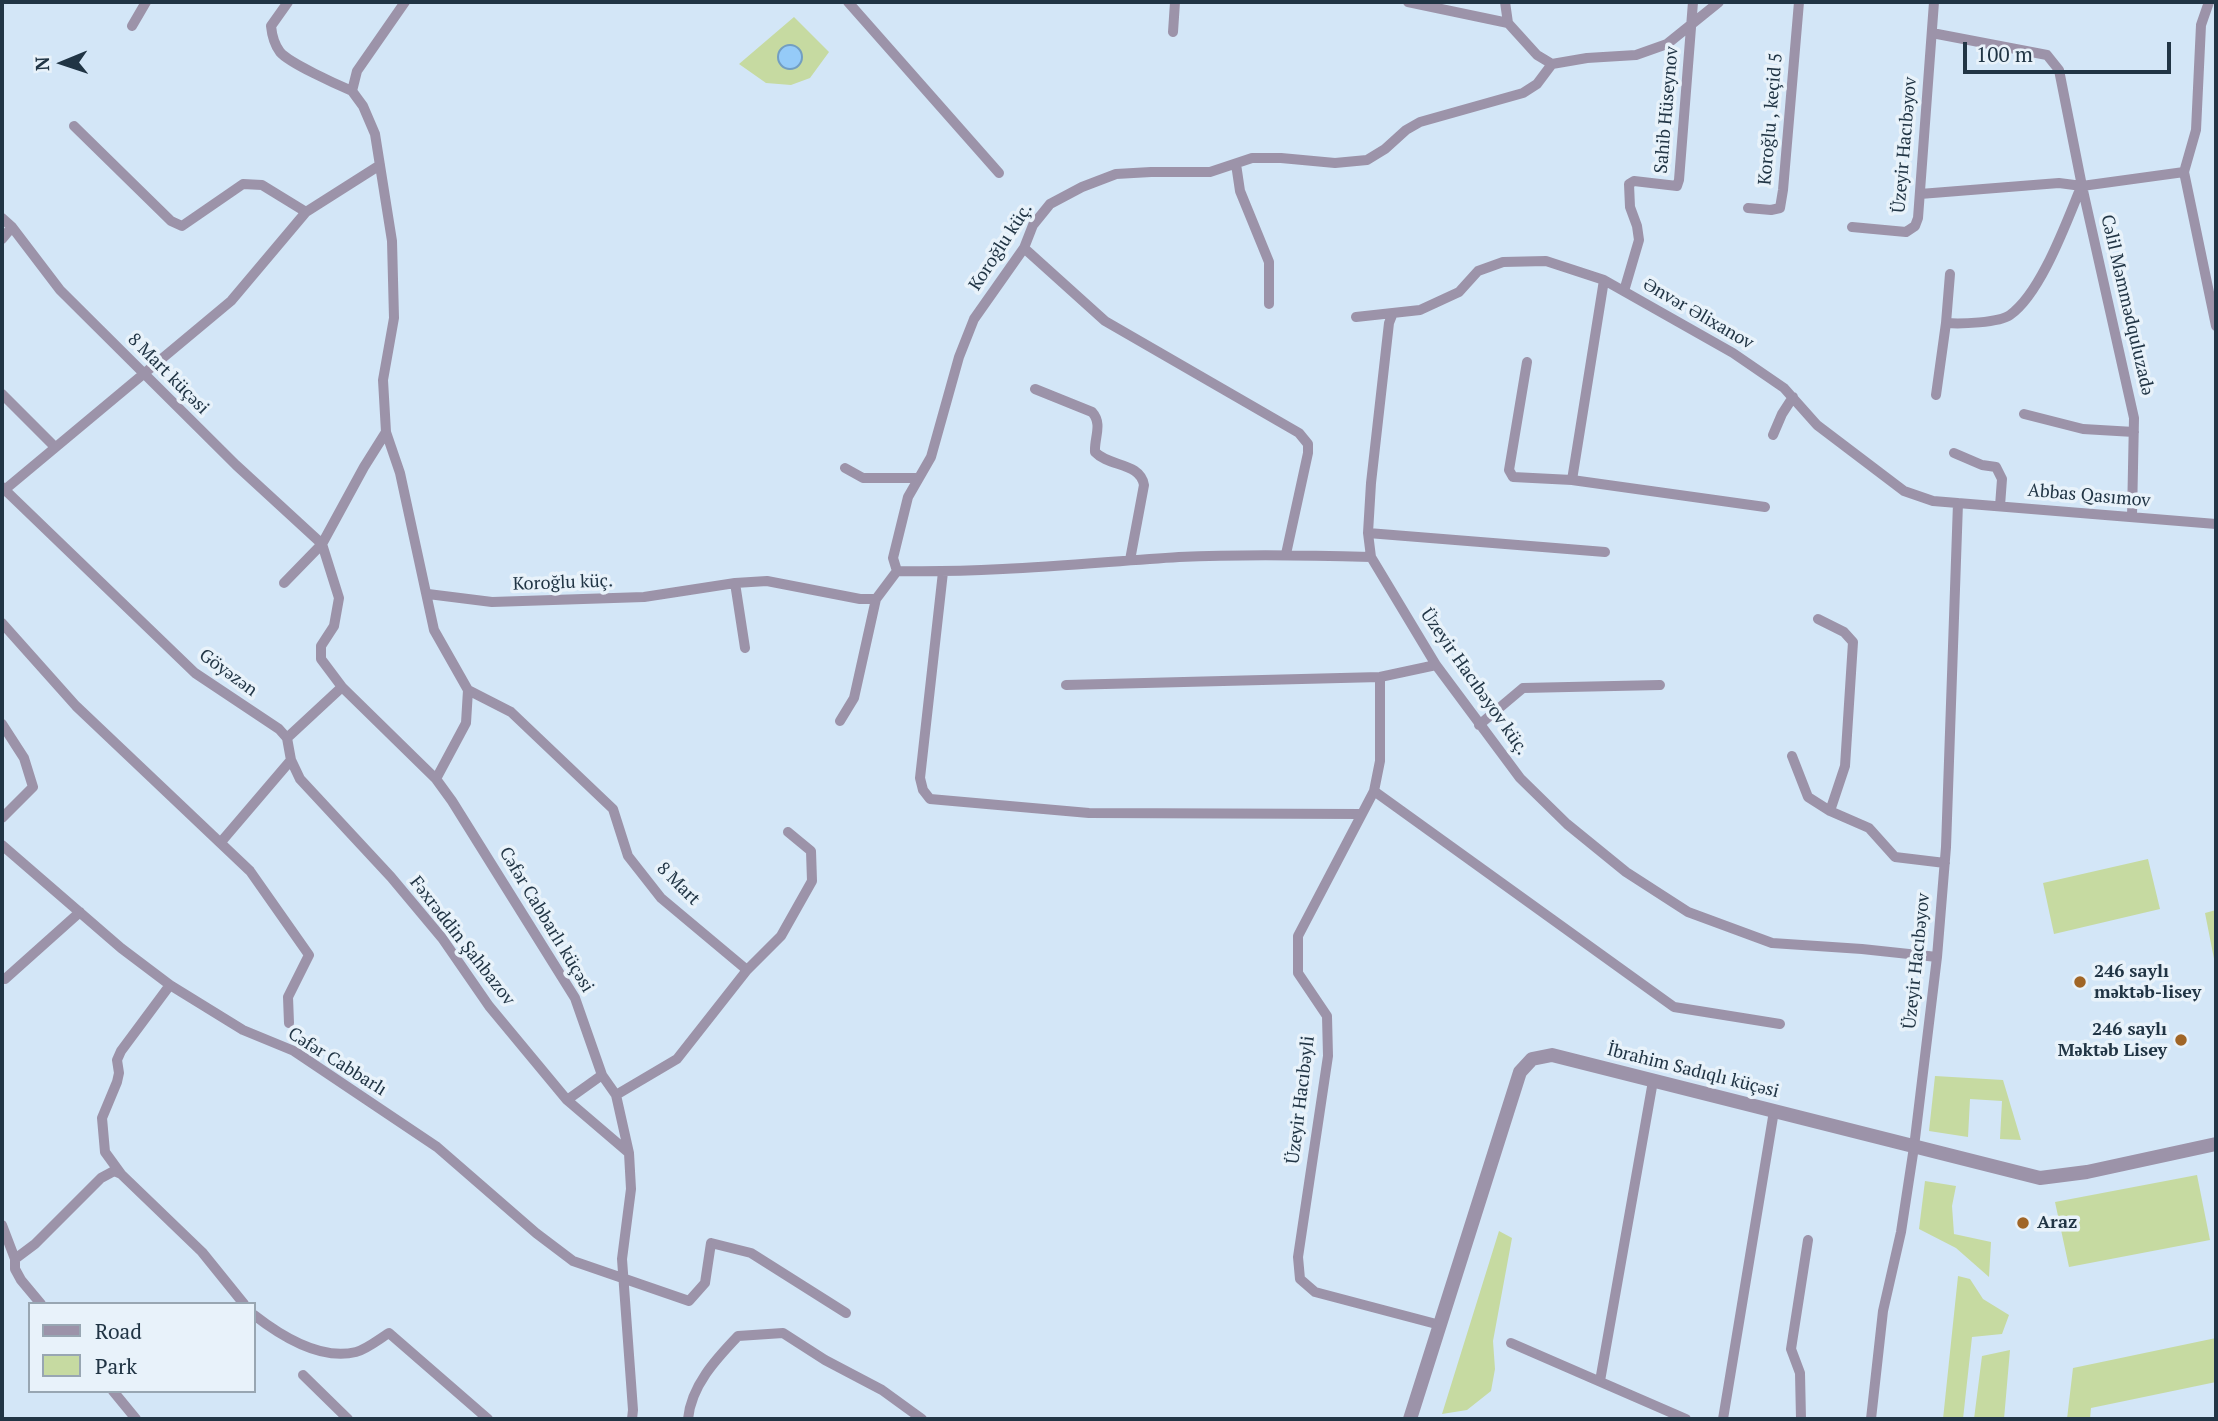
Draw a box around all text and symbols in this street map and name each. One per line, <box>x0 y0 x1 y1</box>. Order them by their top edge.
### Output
north arrow <box>28 28 98 98</box>
scale bar <box>1966 28 2174 72</box>
text: 100 m <box>1976 40 2033 68</box>
street label: Sahib Hüseynov <box>1651 46 1683 174</box>
street label: Koroğlu , keçid 5 <box>1754 52 1788 186</box>
text: N <box>29 56 54 71</box>
street label: Üzeyir Hacıbəyov <box>1888 76 1922 214</box>
street label: Koroğlu küç. <box>965 199 1037 295</box>
street label: Cəlil Məmmədquluzadə <box>2096 213 2158 397</box>
street label: Ənvər Əlixanov <box>1639 274 1757 354</box>
street label: 8 Mart küçəsi <box>123 329 213 419</box>
street label: Abbas Qasımov <box>2027 480 2151 512</box>
street label: Koroğlu küç. <box>513 570 613 596</box>
street label: Üzeyir Hacıbəyov küç. <box>1415 605 1533 759</box>
street label: Göyəzən <box>195 645 261 701</box>
street label: Cəfər Cabbarlı küçəsi <box>494 843 598 997</box>
street label: 8 Mart <box>652 858 704 910</box>
street label: Fəxrəddin Şahbazov <box>405 872 519 1010</box>
street label: Üzeyir Hacıbəyov <box>1899 892 1935 1030</box>
place label: 246 saylı məktəb-lisey <box>2094 961 2201 1004</box>
marker: 246 saylı məktəb-lisey <box>2072 974 2088 990</box>
place label: 246 saylı Məktəb Lisey <box>2058 1019 2167 1062</box>
street label: Cəfər Cabbarlı <box>284 1023 390 1101</box>
marker: 246 saylı Məktəb Lisey <box>2173 1032 2189 1048</box>
street label: Üzeyir Hacıbəyli <box>1282 1035 1320 1165</box>
street label: İbrahim Sadıqlı küçəsi <box>1605 1039 1781 1103</box>
place label: Araz <box>2037 1212 2077 1234</box>
marker: Araz <box>2015 1215 2031 1231</box>
legend <box>28 1302 256 1393</box>
text: Road <box>95 1317 142 1345</box>
text: Park <box>95 1352 137 1380</box>

